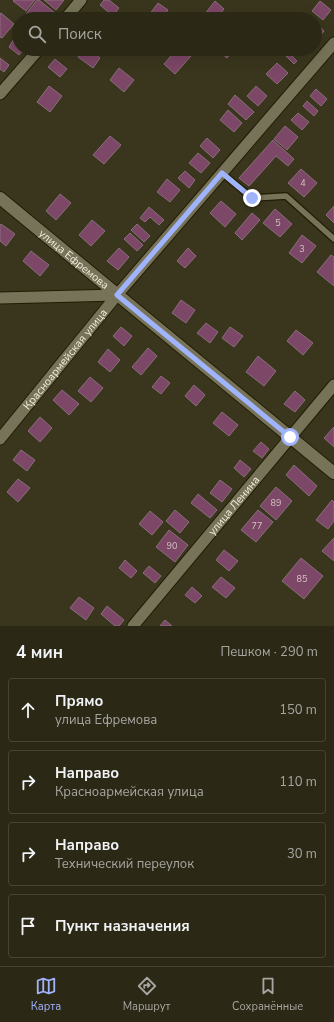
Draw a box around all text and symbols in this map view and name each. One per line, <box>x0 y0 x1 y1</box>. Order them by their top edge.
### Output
search box <box>12 12 322 56</box>
icon: search <box>26 23 48 45</box>
text: Поиск <box>58 24 102 44</box>
house number: 4 <box>300 177 306 189</box>
route end <box>243 189 261 207</box>
house number: 5 <box>275 217 281 229</box>
street label: улица Ефремова <box>36 226 112 293</box>
house number: 3 <box>299 243 305 255</box>
street label: Красноармейская улица <box>20 306 111 413</box>
route start <box>281 428 299 446</box>
street label: улица Ленина <box>205 473 263 539</box>
house number: 89 <box>271 497 281 509</box>
house number: 77 <box>252 520 262 532</box>
house number: 90 <box>167 540 177 552</box>
house number: 85 <box>297 573 307 585</box>
text: 4 мин <box>16 641 63 664</box>
text: Пешком · 290 m <box>220 643 318 661</box>
text: Прямо <box>55 691 103 711</box>
icon: ahead <box>17 699 39 721</box>
text: 150 m <box>279 701 317 719</box>
text: улица Ефремова <box>55 711 157 729</box>
text: Направо <box>55 763 119 783</box>
icon: right <box>17 771 39 793</box>
text: 110 m <box>279 773 317 791</box>
text: Красноармейская улица <box>55 783 204 801</box>
text: Направо <box>55 835 119 855</box>
icon: right <box>17 843 39 865</box>
text: 30 m <box>287 845 317 863</box>
text: Технический переулок <box>55 855 194 873</box>
icon: arrive <box>17 915 39 937</box>
text: Пункт назначения <box>55 916 190 936</box>
tab: Карта <box>31 975 61 1014</box>
tab: Маршрут <box>123 975 171 1014</box>
tab: Сохранённые <box>232 975 303 1014</box>

